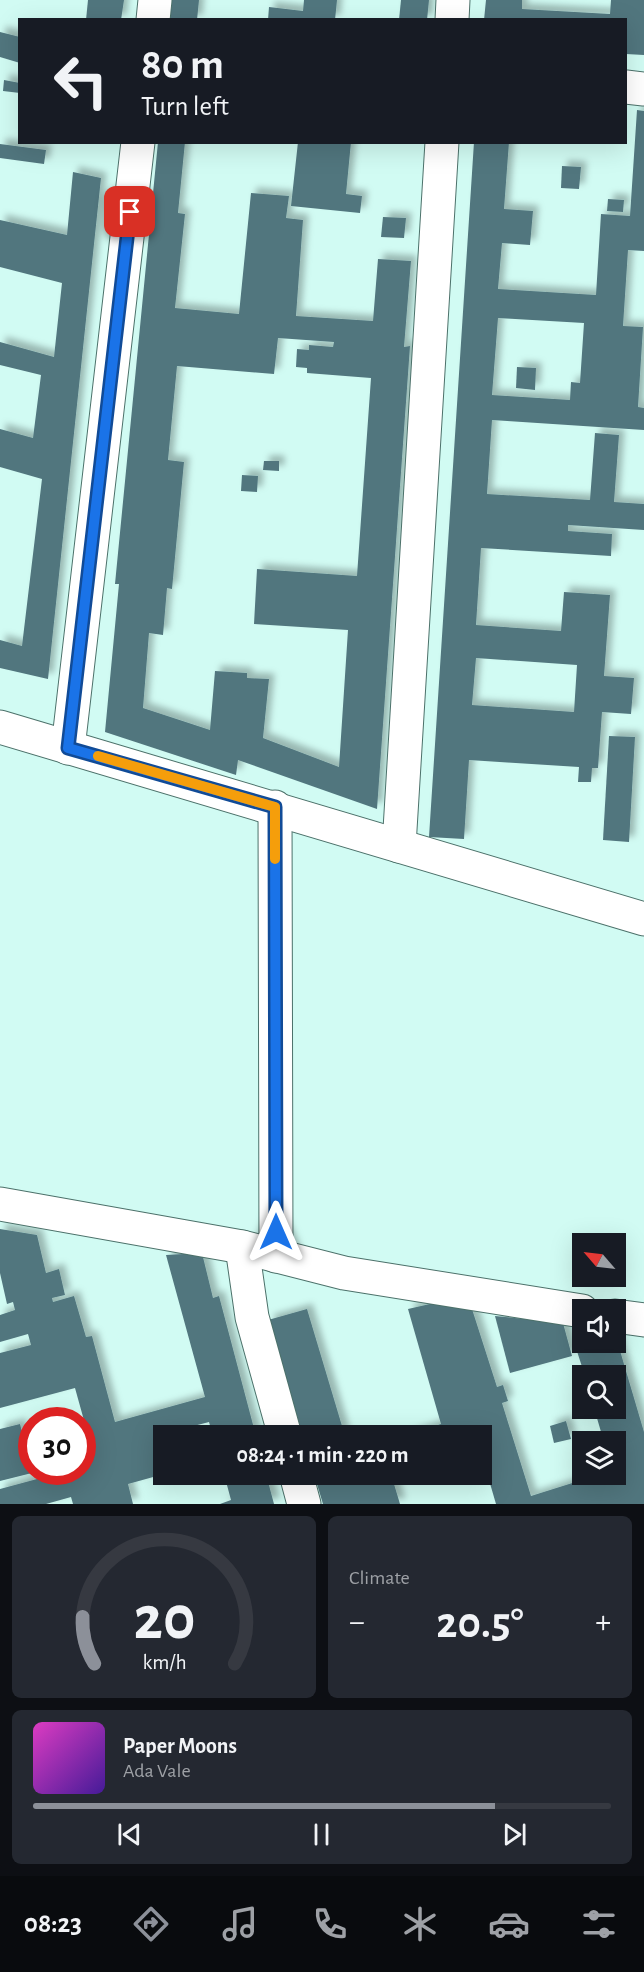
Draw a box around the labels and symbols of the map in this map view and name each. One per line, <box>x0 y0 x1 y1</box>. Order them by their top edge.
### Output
pin <box>104 186 155 237</box>
position arrow <box>244 1200 308 1264</box>
north arrow <box>572 1233 626 1287</box>
speed limit sign: 30 <box>18 1407 96 1485</box>

